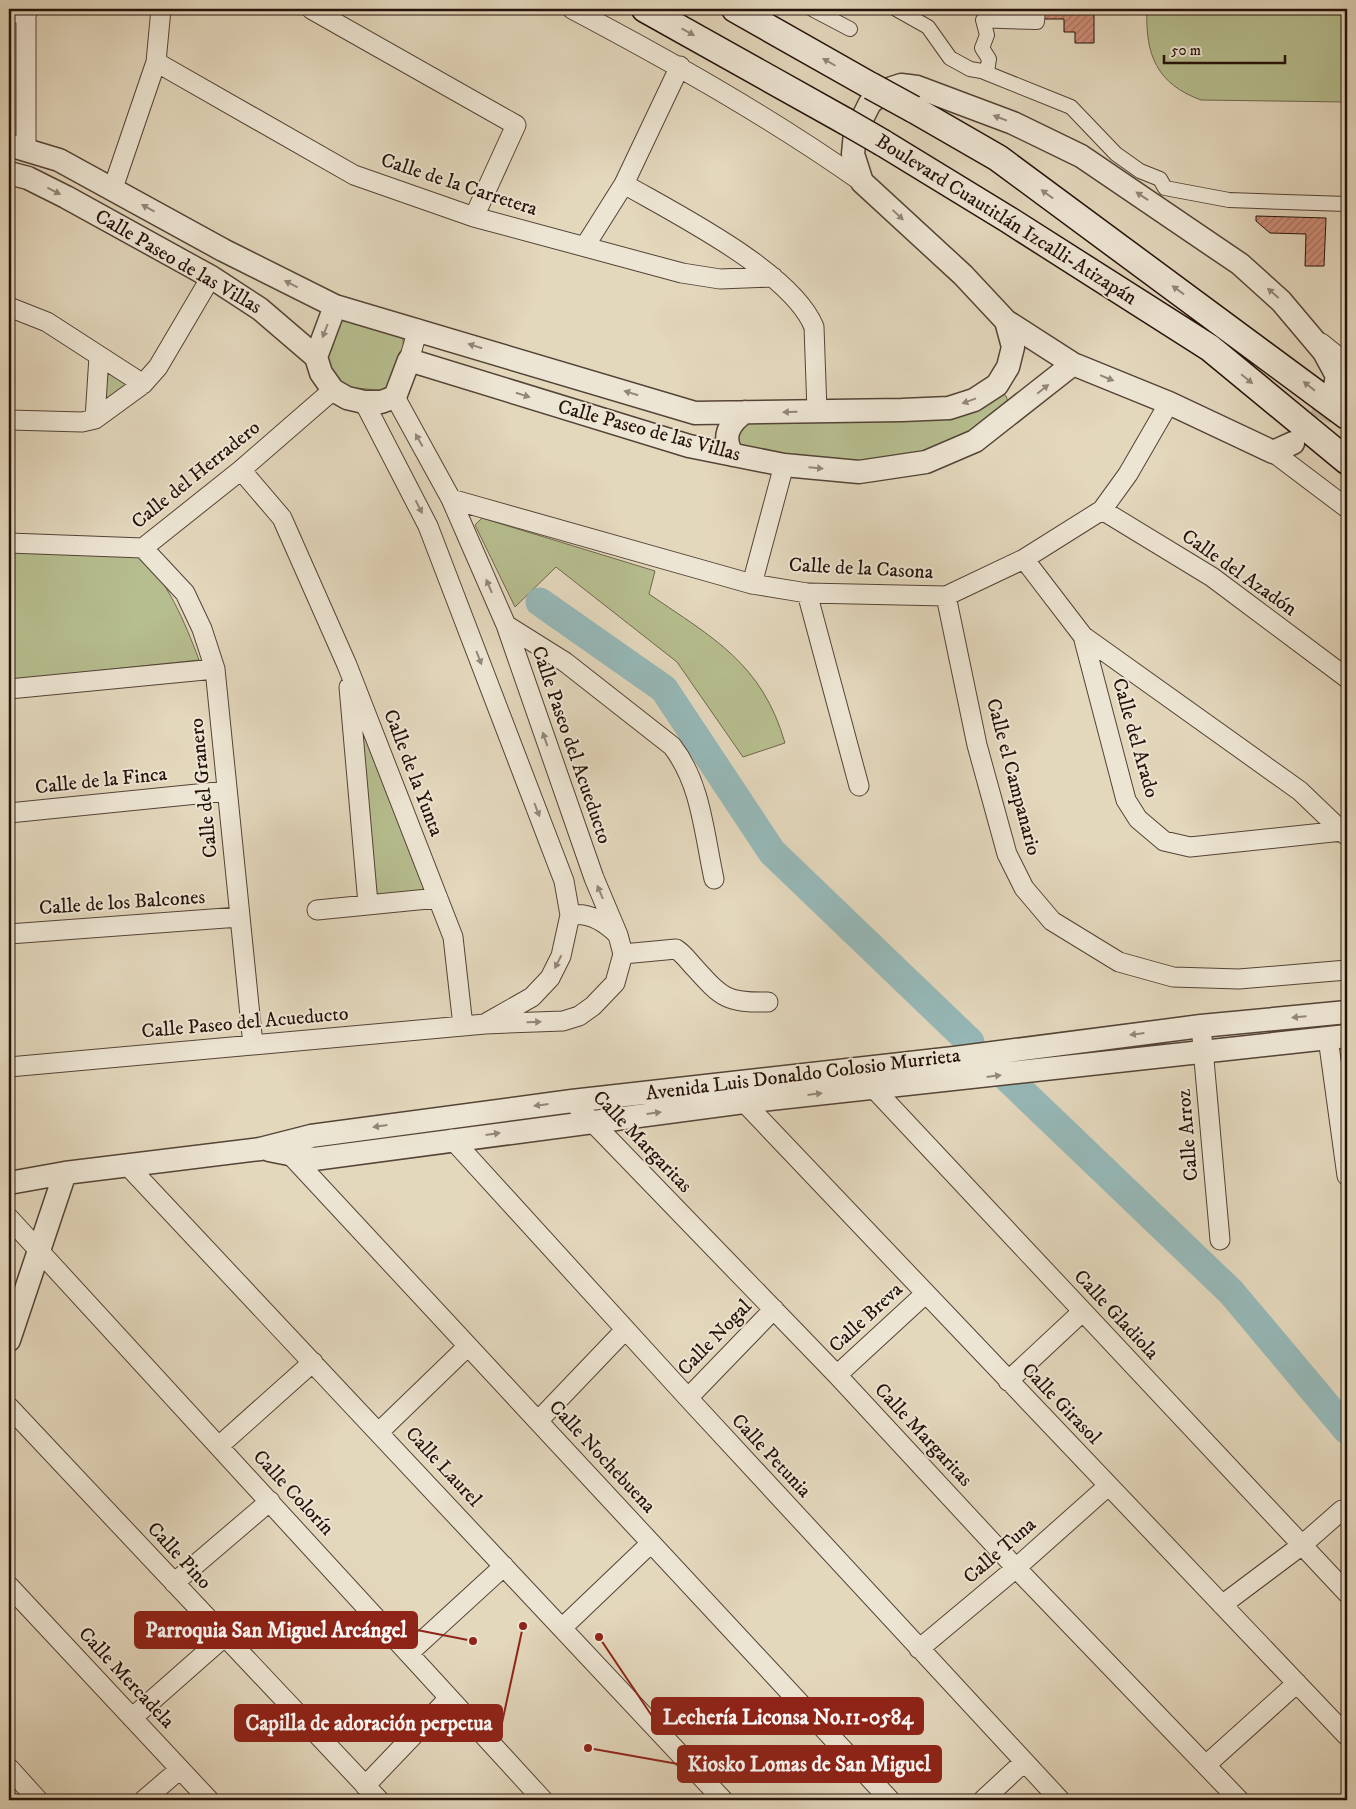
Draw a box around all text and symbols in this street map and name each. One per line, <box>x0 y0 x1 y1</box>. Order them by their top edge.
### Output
one-way arrow <box>681 28 695 36</box>
scale bar <box>1164 32 1285 64</box>
text: 50 m <box>1171 41 1201 60</box>
one-way arrow <box>822 58 836 66</box>
one-way arrow <box>993 113 1008 121</box>
street label: Boulevard Cuautitlán Izcalli-Atizapán <box>871 129 1142 311</box>
street label: Calle de la Carretera <box>378 148 541 222</box>
one-way arrow <box>46 187 61 195</box>
one-way arrow <box>1040 189 1054 199</box>
one-way arrow <box>1135 191 1149 201</box>
one-way arrow <box>141 203 154 212</box>
street label: Calle Paseo de las Villas <box>90 204 266 320</box>
one-way arrow <box>892 209 904 221</box>
one-way arrow <box>284 280 298 288</box>
one-way arrow <box>1171 285 1185 295</box>
one-way arrow <box>1267 287 1279 299</box>
one-way arrow <box>321 324 328 339</box>
one-way arrow <box>468 342 483 350</box>
one-way arrow <box>1241 373 1253 384</box>
one-way arrow <box>1100 374 1115 382</box>
one-way arrow <box>1302 381 1316 391</box>
one-way arrow <box>1036 383 1049 394</box>
one-way arrow <box>623 389 638 397</box>
one-way arrow <box>516 391 531 399</box>
street label: Calle Paseo de las Villas <box>555 395 743 468</box>
one-way arrow <box>961 397 976 405</box>
one-way arrow <box>782 408 798 416</box>
street label: Calle del Herradero <box>127 415 265 535</box>
one-way arrow <box>415 433 423 447</box>
one-way arrow <box>808 464 824 472</box>
one-way arrow <box>415 500 423 515</box>
street label: Calle del Azadón <box>1177 524 1302 622</box>
street label: Calle de la Casona <box>788 553 934 585</box>
one-way arrow <box>484 579 492 593</box>
street label: Calle Paseo del Acueducto <box>525 643 617 847</box>
one-way arrow <box>475 651 483 666</box>
street label: Calle del Arado <box>1106 675 1164 801</box>
street label: Calle el Campanario <box>980 696 1046 858</box>
street label: Calle de la Yunta <box>377 706 449 840</box>
street label: Calle del Granero <box>184 717 224 859</box>
one-way arrow <box>541 731 549 746</box>
street label: Calle de la Finca <box>34 762 169 800</box>
one-way arrow <box>533 803 541 818</box>
street label: Calle de los Balcones <box>38 885 206 921</box>
one-way arrow <box>595 885 603 899</box>
one-way arrow <box>554 955 562 969</box>
street label: Calle Paseo del Acueducto <box>140 1001 350 1045</box>
one-way arrow <box>1290 1013 1306 1021</box>
one-way arrow <box>526 1018 542 1026</box>
one-way arrow <box>1129 1031 1145 1039</box>
street label: Avenida Luis Donaldo Colosio Murrieta <box>644 1043 962 1107</box>
one-way arrow <box>987 1072 1003 1080</box>
street label: Calle Margaritas <box>587 1086 697 1199</box>
street label: Calle Arroz <box>1171 1088 1204 1182</box>
one-way arrow <box>807 1090 823 1098</box>
one-way arrow <box>533 1101 549 1109</box>
one-way arrow <box>646 1109 662 1117</box>
one-way arrow <box>372 1123 388 1131</box>
one-way arrow <box>485 1130 501 1138</box>
street label: Calle Gladiola <box>1068 1265 1164 1366</box>
street label: Calle Breva <box>824 1277 908 1358</box>
street label: Calle Nogal <box>673 1295 757 1381</box>
street label: Calle Girasol <box>1016 1358 1106 1450</box>
street label: Calle Margaritas <box>869 1378 978 1492</box>
street label: Calle Nochebuena <box>543 1395 661 1519</box>
street label: Calle Petunia <box>726 1409 817 1504</box>
street label: Calle Laurel <box>400 1422 486 1512</box>
street label: Calle Colorín <box>247 1445 339 1541</box>
street label: Calle Tuna <box>958 1512 1042 1589</box>
street label: Calle Pino <box>141 1517 217 1595</box>
callout: Parroquia San Miguel Arcángel <box>135 1612 417 1648</box>
text: Parroquia San Miguel Arcángel <box>145 1618 407 1644</box>
street label: Calle Mercadela <box>73 1622 180 1734</box>
callout: Lechería Liconsa No.11-0584 <box>652 1698 923 1734</box>
callout: Capilla de adoración perpetua <box>235 1705 502 1741</box>
text: Lechería Liconsa No.11-0584 <box>663 1705 914 1731</box>
text: Capilla de adoración perpetua <box>245 1711 494 1737</box>
callout: Kiosko Lomas de San Miguel <box>678 1746 941 1782</box>
text: Kiosko Lomas de San Miguel <box>688 1752 931 1778</box>

